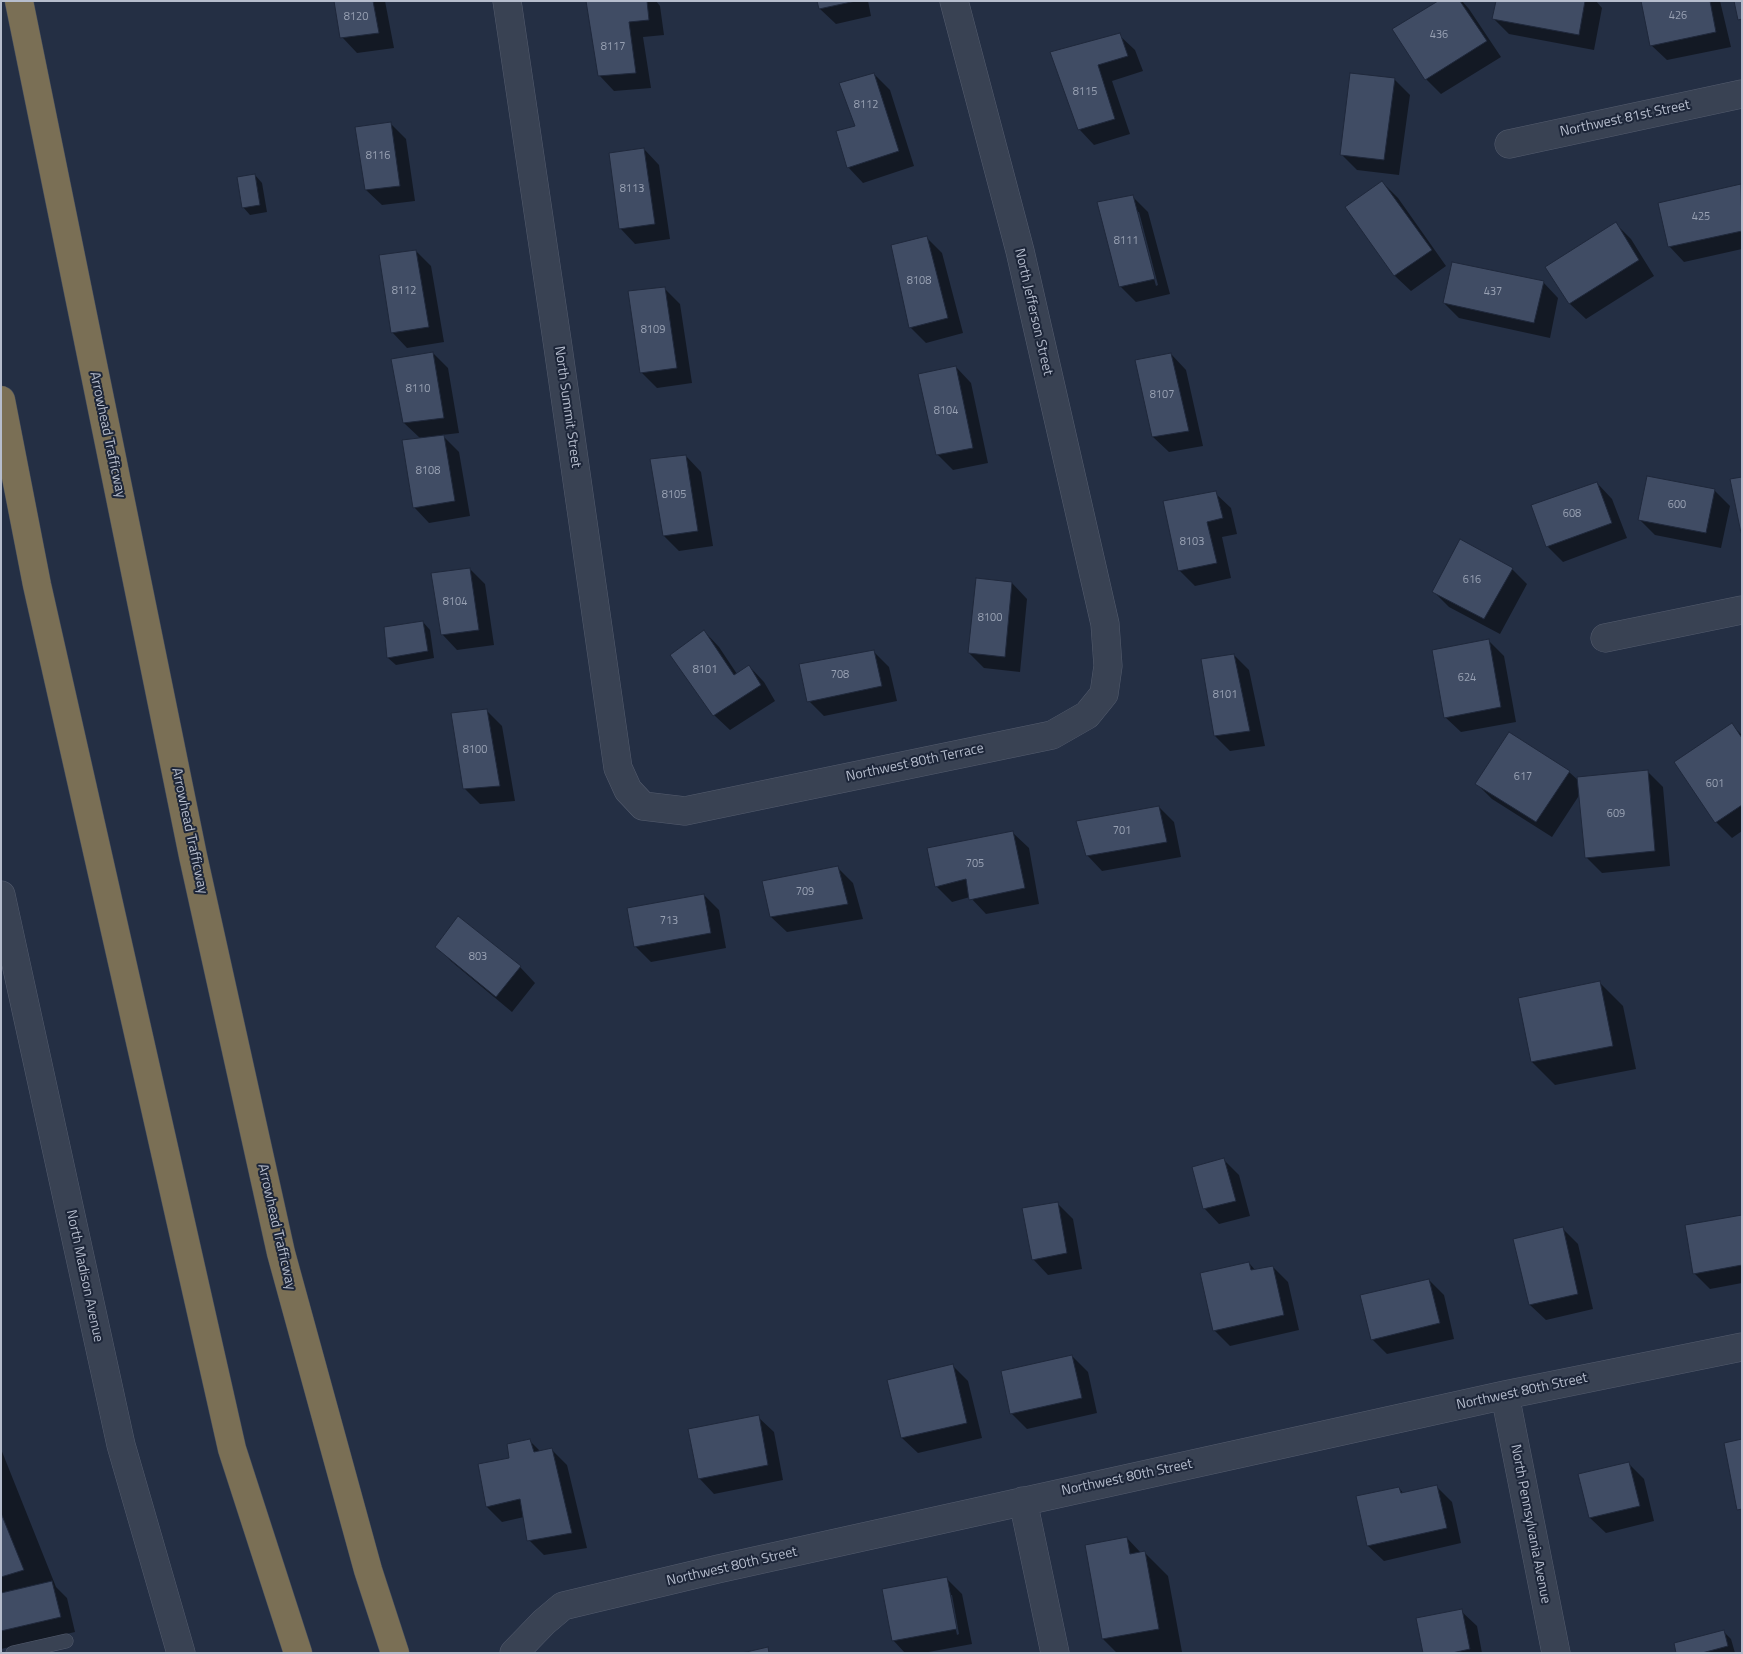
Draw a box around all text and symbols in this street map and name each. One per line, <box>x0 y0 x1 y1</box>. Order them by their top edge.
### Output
house number: 426 <box>1669 9 1687 23</box>
house number: 8120 <box>344 10 368 24</box>
house number: 436 <box>1430 28 1448 42</box>
house number: 8117 <box>601 40 625 54</box>
house number: 8115 <box>1073 85 1097 99</box>
street label: Northwest 81st Street <box>1558 97 1692 141</box>
house number: 8112 <box>854 98 878 112</box>
house number: 8116 <box>366 149 390 163</box>
house number: 8113 <box>620 182 644 196</box>
house number: 425 <box>1692 210 1710 224</box>
house number: 8111 <box>1114 234 1138 248</box>
street label: North Jefferson Street <box>1010 247 1056 377</box>
house number: 8108 <box>907 274 931 288</box>
house number: 8112 <box>392 284 416 298</box>
house number: 437 <box>1484 285 1502 299</box>
house number: 8109 <box>641 323 665 337</box>
street label: North Summit Street <box>550 345 584 469</box>
street label: Arrowhead Trafficway <box>85 370 129 500</box>
house number: 8110 <box>406 382 430 396</box>
house number: 8107 <box>1150 388 1174 402</box>
house number: 8104 <box>934 404 958 418</box>
house number: 8108 <box>416 464 440 478</box>
house number: 8105 <box>662 488 686 502</box>
house number: 600 <box>1668 498 1686 512</box>
house number: 608 <box>1563 507 1581 521</box>
house number: 8103 <box>1180 535 1204 549</box>
house number: 616 <box>1463 573 1481 587</box>
house number: 8104 <box>443 595 467 609</box>
house number: 8100 <box>978 611 1002 625</box>
house number: 8101 <box>693 663 717 677</box>
house number: 708 <box>831 668 849 682</box>
house number: 624 <box>1458 671 1476 685</box>
house number: 8101 <box>1213 688 1237 702</box>
street label: Northwest 80th Terrace <box>845 740 985 786</box>
house number: 8100 <box>463 743 487 757</box>
street label: Arrowhead Trafficway <box>167 766 211 896</box>
house number: 617 <box>1514 770 1532 784</box>
house number: 601 <box>1706 777 1724 791</box>
house number: 609 <box>1607 807 1625 821</box>
house number: 701 <box>1113 824 1131 838</box>
house number: 705 <box>966 857 984 871</box>
house number: 709 <box>796 885 814 899</box>
house number: 713 <box>660 914 678 928</box>
house number: 803 <box>469 950 487 964</box>
street label: Arrowhead Trafficway <box>253 1162 299 1292</box>
street label: North Madison Avenue <box>62 1208 106 1344</box>
street label: Northwest 80th Street <box>1455 1370 1589 1414</box>
street label: North Pennsylvania Avenue <box>1506 1443 1554 1605</box>
street label: Northwest 80th Street <box>1060 1456 1194 1500</box>
street label: Northwest 80th Street <box>665 1544 799 1590</box>

